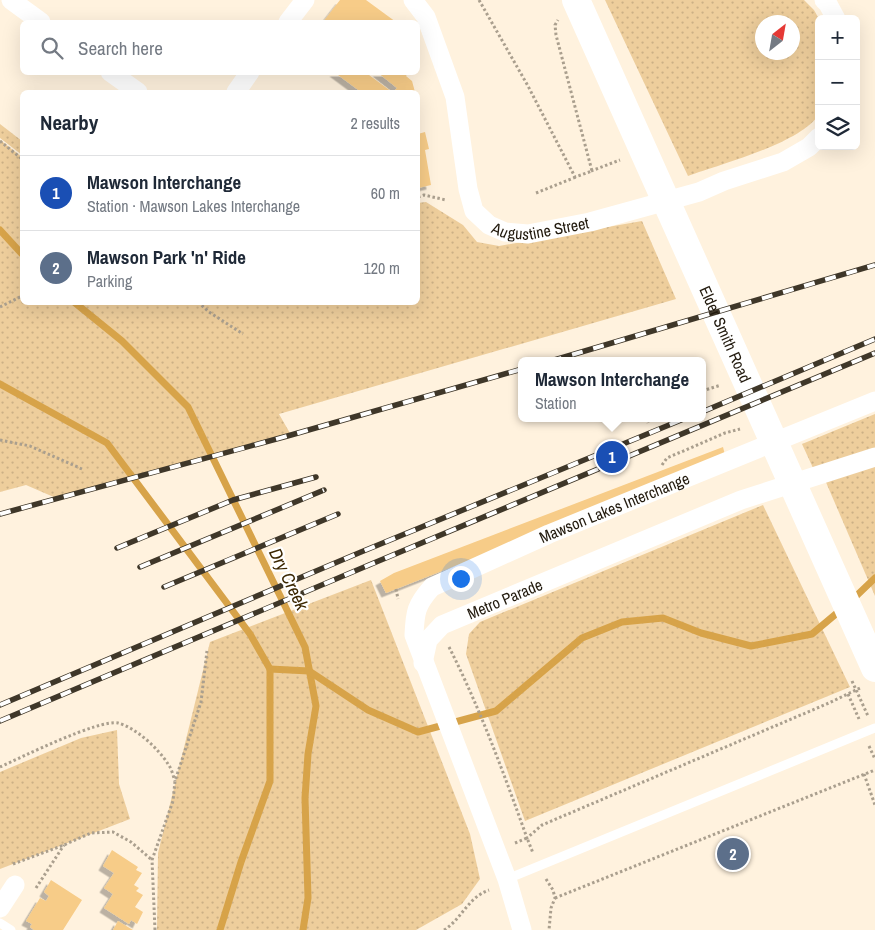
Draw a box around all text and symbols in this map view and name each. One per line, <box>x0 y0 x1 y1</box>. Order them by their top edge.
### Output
north arrow <box>755 15 800 60</box>
map controls <box>815 15 860 150</box>
button: + <box>815 15 860 60</box>
search box <box>20 20 420 75</box>
icon: search <box>38 34 66 62</box>
text: Search here <box>78 35 163 61</box>
button: − <box>815 60 860 105</box>
button: layers <box>815 105 860 150</box>
text: Nearby <box>40 108 98 137</box>
text: 2 results <box>350 112 400 134</box>
text: Mawson Interchange <box>87 169 241 195</box>
text: 1 <box>52 182 60 204</box>
text: 60 m <box>371 182 400 204</box>
text: Station · Mawson Lakes Interchange <box>87 195 300 217</box>
street label: Augustine Street <box>488 211 591 245</box>
text: Mawson Park 'n' Ride <box>87 244 246 270</box>
text: 2 <box>52 257 60 279</box>
text: 120 m <box>364 257 400 279</box>
text: Parking <box>87 270 132 292</box>
street label: Elder Smith Road <box>694 282 757 386</box>
popup <box>518 357 706 422</box>
text: Mawson Interchange <box>535 366 689 392</box>
text: Station <box>535 392 577 414</box>
pin: 1 <box>596 438 628 476</box>
street label: Mawson Lakes Interchange <box>535 467 693 548</box>
water label: Dry Creek <box>263 544 315 615</box>
your location <box>448 566 474 592</box>
street label: Metro Parade <box>464 573 546 624</box>
pin: 2 <box>717 835 749 873</box>

